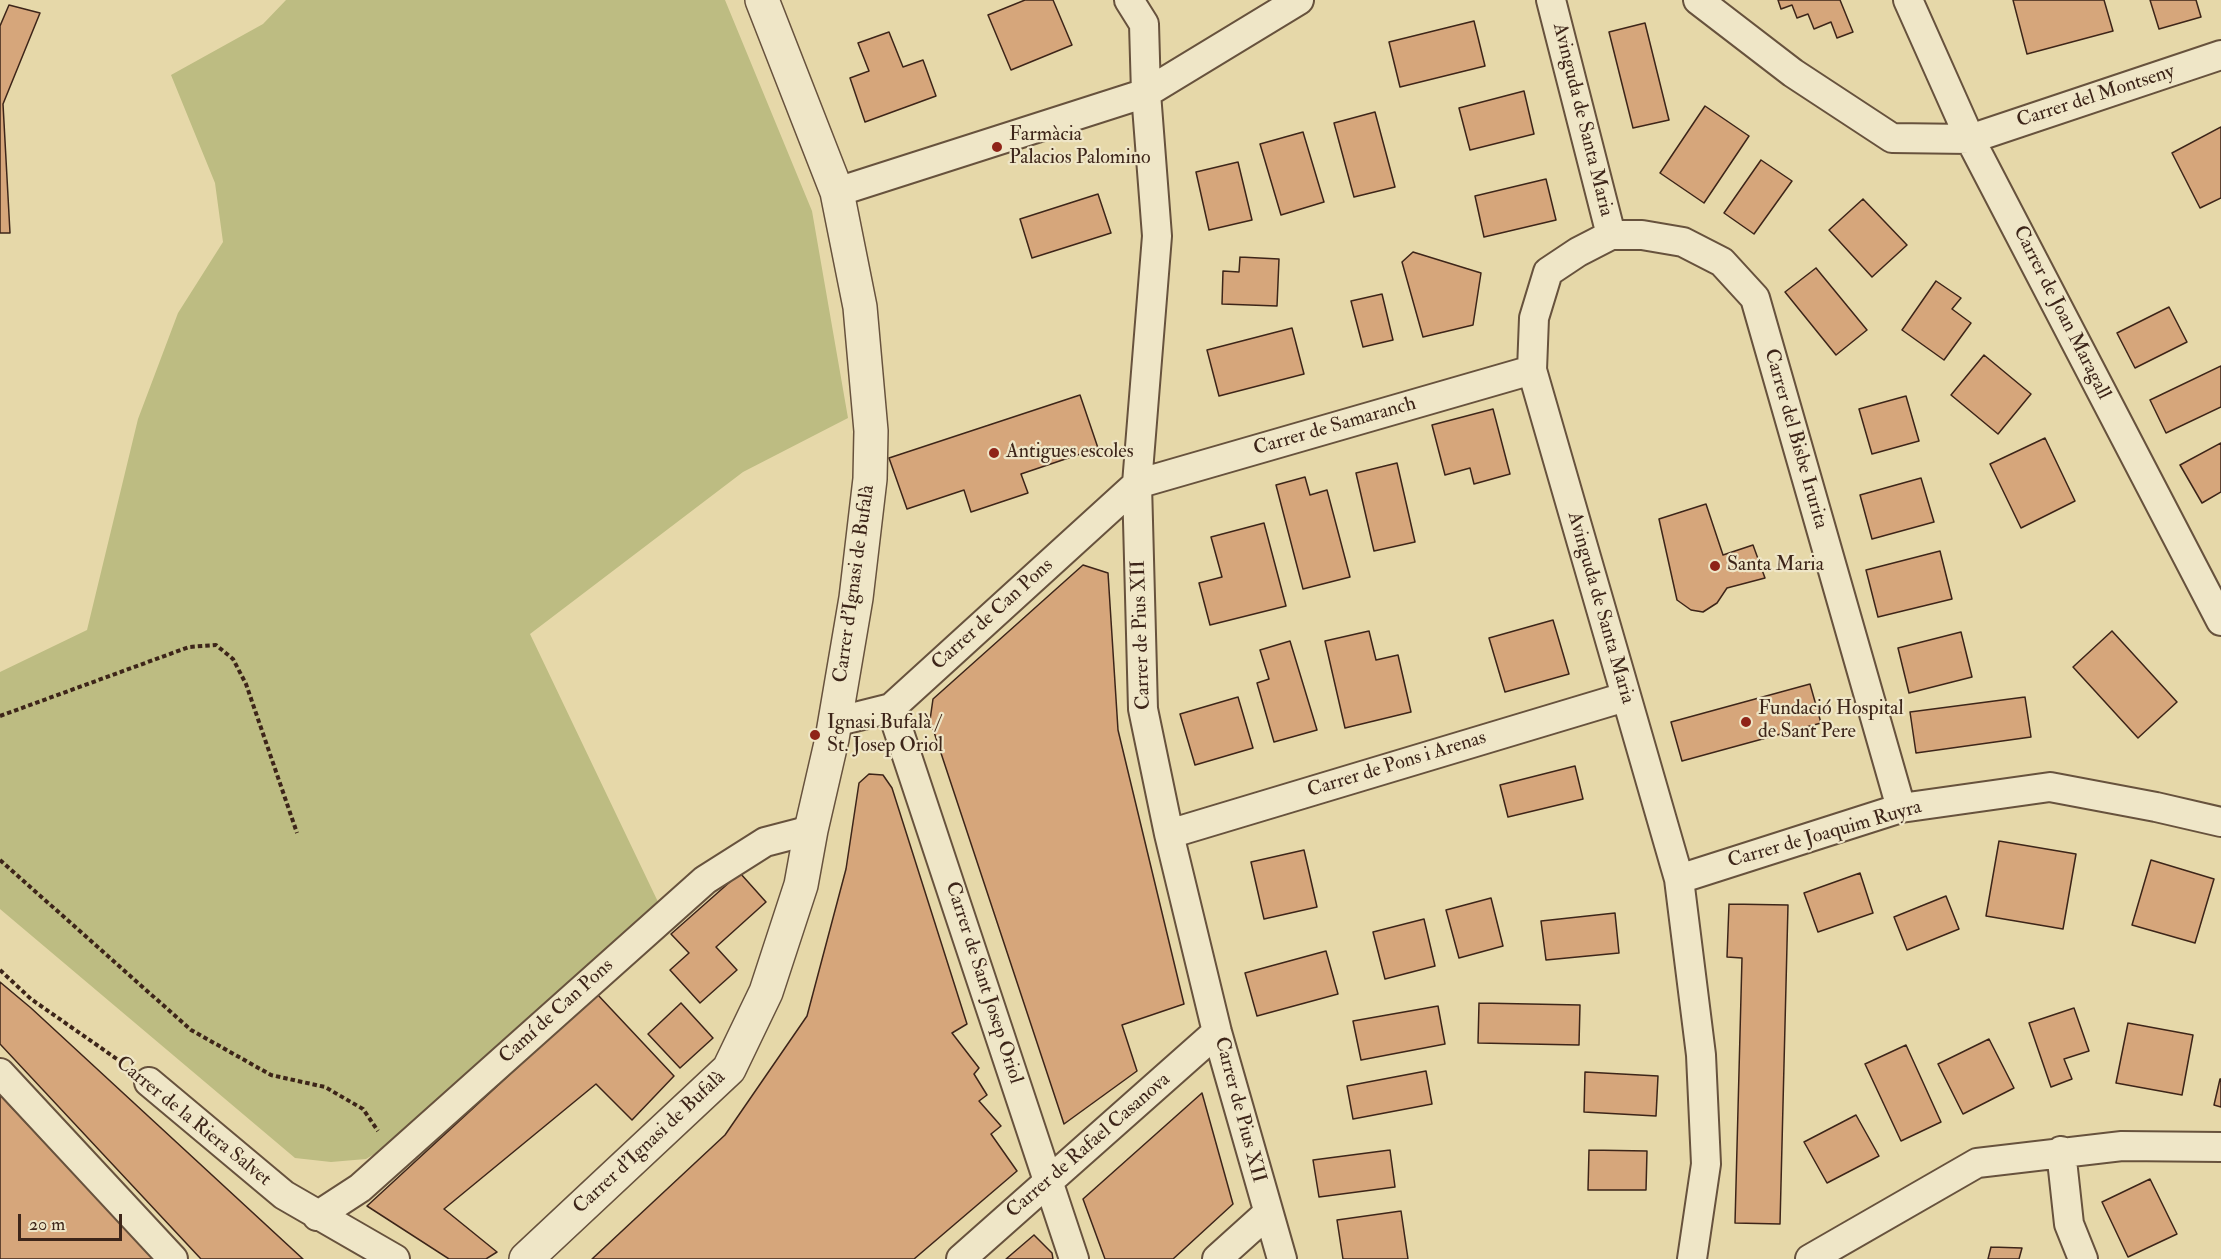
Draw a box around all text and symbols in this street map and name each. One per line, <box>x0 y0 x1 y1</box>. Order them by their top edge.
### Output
street label: Avinguda de Santa Maria <box>1546 21 1618 219</box>
street label: Carrer del Montseny <box>2014 60 2178 134</box>
place label: Farmàcia Palacios Palomino <box>1009 124 1151 171</box>
marker: Farmàcia Palacios Palomino <box>990 140 1004 154</box>
street label: Carrer de Joan Maragall <box>2007 222 2115 404</box>
street label: Carrer del Bisbe Irurita <box>1758 346 1832 532</box>
street label: Carrer de Samaranch <box>1251 392 1419 462</box>
place label: Antigues escoles <box>1006 441 1134 465</box>
marker: Antigues escoles <box>987 446 1001 460</box>
street label: Carrer d'Ignasi de Bufalà <box>829 484 881 684</box>
street label: Avinguda de Santa Maria <box>1561 509 1639 707</box>
street label: Carrer de Can Pons <box>927 554 1059 676</box>
place label: Santa Maria <box>1727 554 1824 578</box>
marker: Santa Maria <box>1708 559 1722 573</box>
street label: Carrer de Pius XII <box>1127 560 1157 710</box>
place label: Fundació Hospital de Sant Pere <box>1758 698 1904 745</box>
place label: Ignasi Bufalà / St. Josep Oriol <box>827 712 943 759</box>
marker: Fundació Hospital de Sant Pere <box>1739 715 1753 729</box>
street label: Carrer de Pons i Arenas <box>1305 726 1489 804</box>
marker: Ignasi Bufalà / St. Josep Oriol <box>808 728 822 742</box>
street label: Carrer de Joaquim Ruyra <box>1725 796 1925 874</box>
street label: Carrer de Sant Josep Oriol <box>939 879 1027 1087</box>
street label: Camí de Can Pons <box>495 954 619 1070</box>
street label: Carrer de Pius XII <box>1208 1034 1270 1186</box>
street label: Carrer de la Riera Salvet <box>110 1052 276 1192</box>
street label: Carrer d'Ignasi de Bufalà <box>569 1066 731 1220</box>
street label: Carrer de Rafael Casanova <box>1002 1068 1176 1224</box>
scale bar <box>21 1202 124 1240</box>
text: 20 m <box>29 1213 65 1236</box>

